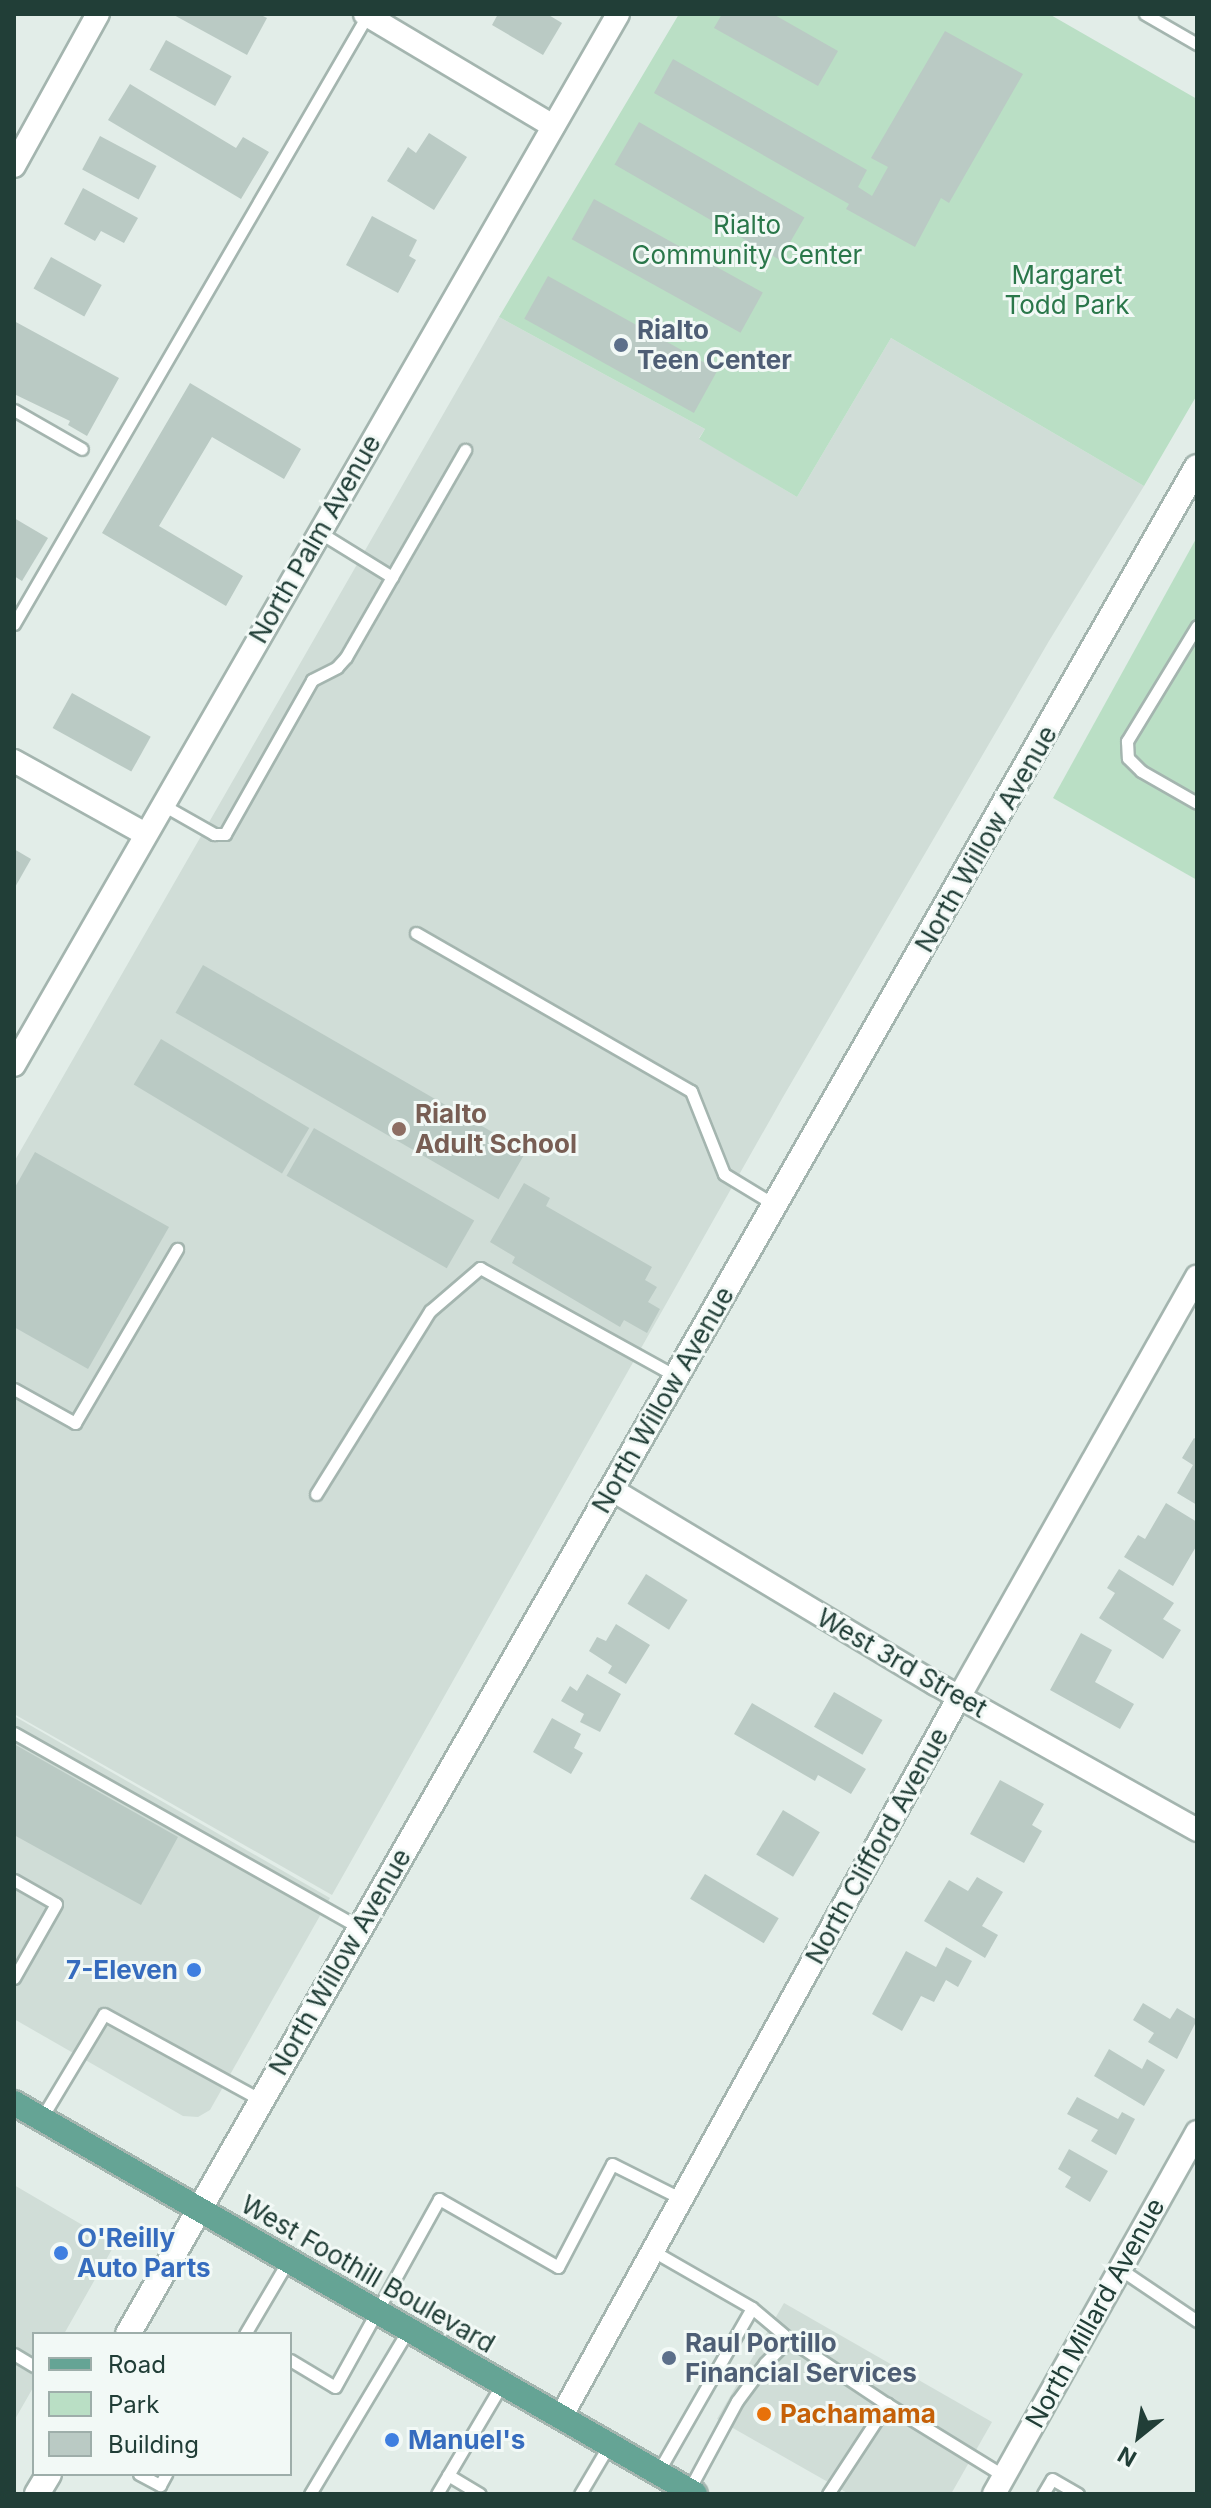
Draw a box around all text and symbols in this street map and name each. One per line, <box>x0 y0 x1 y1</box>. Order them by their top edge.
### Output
park label: Rialto Community Center <box>632 209 862 270</box>
park label: Margaret Todd Park <box>1004 259 1130 320</box>
place label: Rialto Teen Center <box>637 314 792 376</box>
marker: Rialto Teen Center <box>612 336 630 354</box>
street label: North Palm Avenue <box>243 429 387 649</box>
street label: North Willow Avenue <box>908 720 1064 958</box>
place label: Rialto Adult School <box>415 1098 577 1160</box>
marker: Rialto Adult School <box>390 1120 408 1138</box>
street label: North Willow Avenue <box>585 1281 741 1519</box>
street label: West 3rd Street <box>811 1602 993 1724</box>
street label: North Clifford Avenue <box>799 1722 955 1970</box>
street label: North Willow Avenue <box>262 1843 418 2081</box>
place label: 7-Eleven <box>66 1954 178 1986</box>
marker: 7-Eleven <box>185 1961 203 1979</box>
street label: West Foothill Boulevard <box>236 2189 500 2359</box>
street label: North Millard Avenue <box>1019 2193 1171 2433</box>
place label: O'Reilly Auto Parts <box>77 2222 211 2284</box>
marker: O'Reilly Auto Parts <box>52 2244 70 2262</box>
place label: Raul Portillo Financial Services <box>685 2327 917 2388</box>
legend <box>32 2332 292 2476</box>
marker: Raul Portillo Financial Services <box>660 2349 678 2367</box>
text: Road <box>108 2350 166 2379</box>
text: Park <box>108 2390 159 2419</box>
north arrow <box>1099 2396 1179 2476</box>
place label: Pachamama <box>780 2398 936 2430</box>
marker: Pachamama <box>755 2405 773 2423</box>
place label: Manuel's <box>408 2424 525 2456</box>
text: Building <box>108 2430 199 2459</box>
marker: Manuel's <box>383 2431 401 2449</box>
text: N <box>1113 2441 1141 2472</box>

